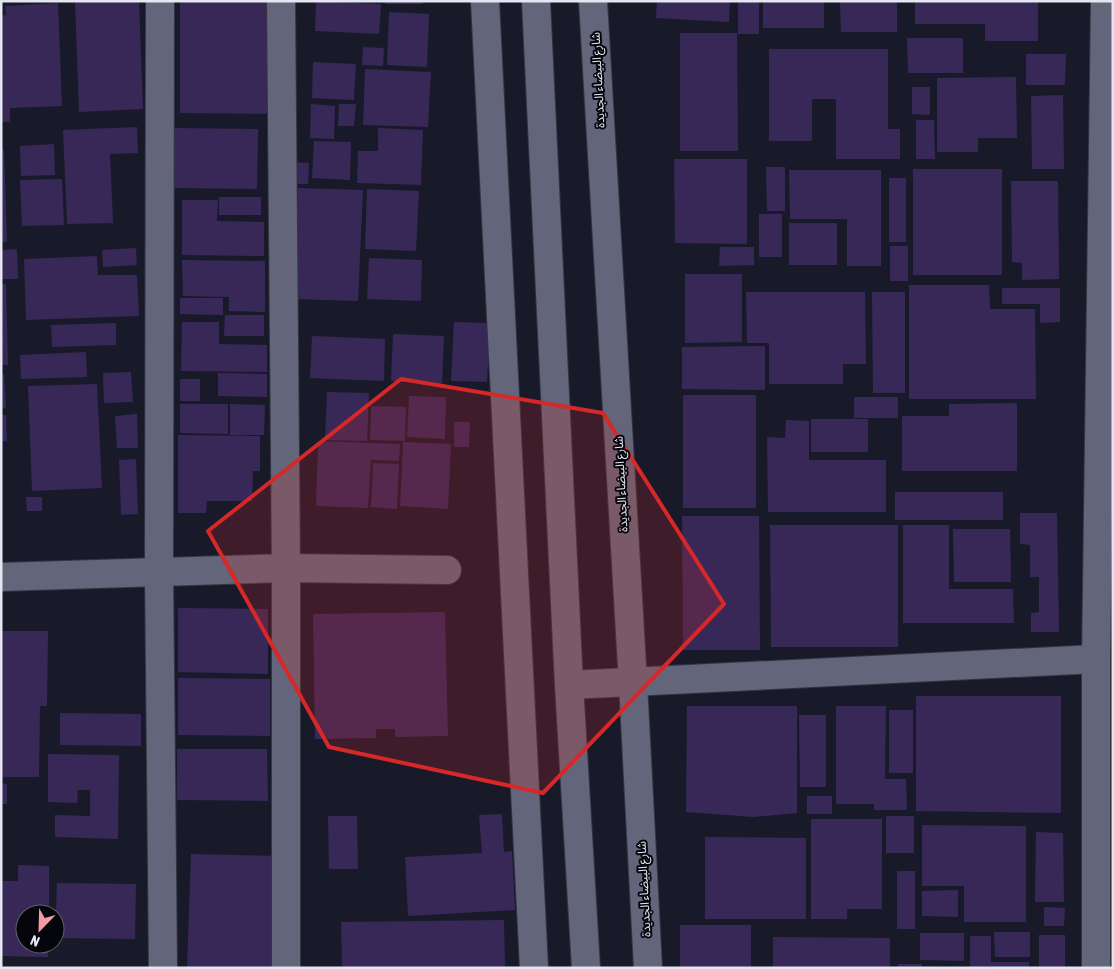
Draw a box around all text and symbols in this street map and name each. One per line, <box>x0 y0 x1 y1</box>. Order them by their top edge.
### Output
street label: شارع البيضاء الجديدة <box>588 32 609 128</box>
street label: شارع البيضاء الجديدة <box>611 436 632 532</box>
street label: شارع البيضاء الجديدة <box>634 841 655 937</box>
north arrow <box>15 904 65 954</box>
text: N <box>28 932 42 950</box>

